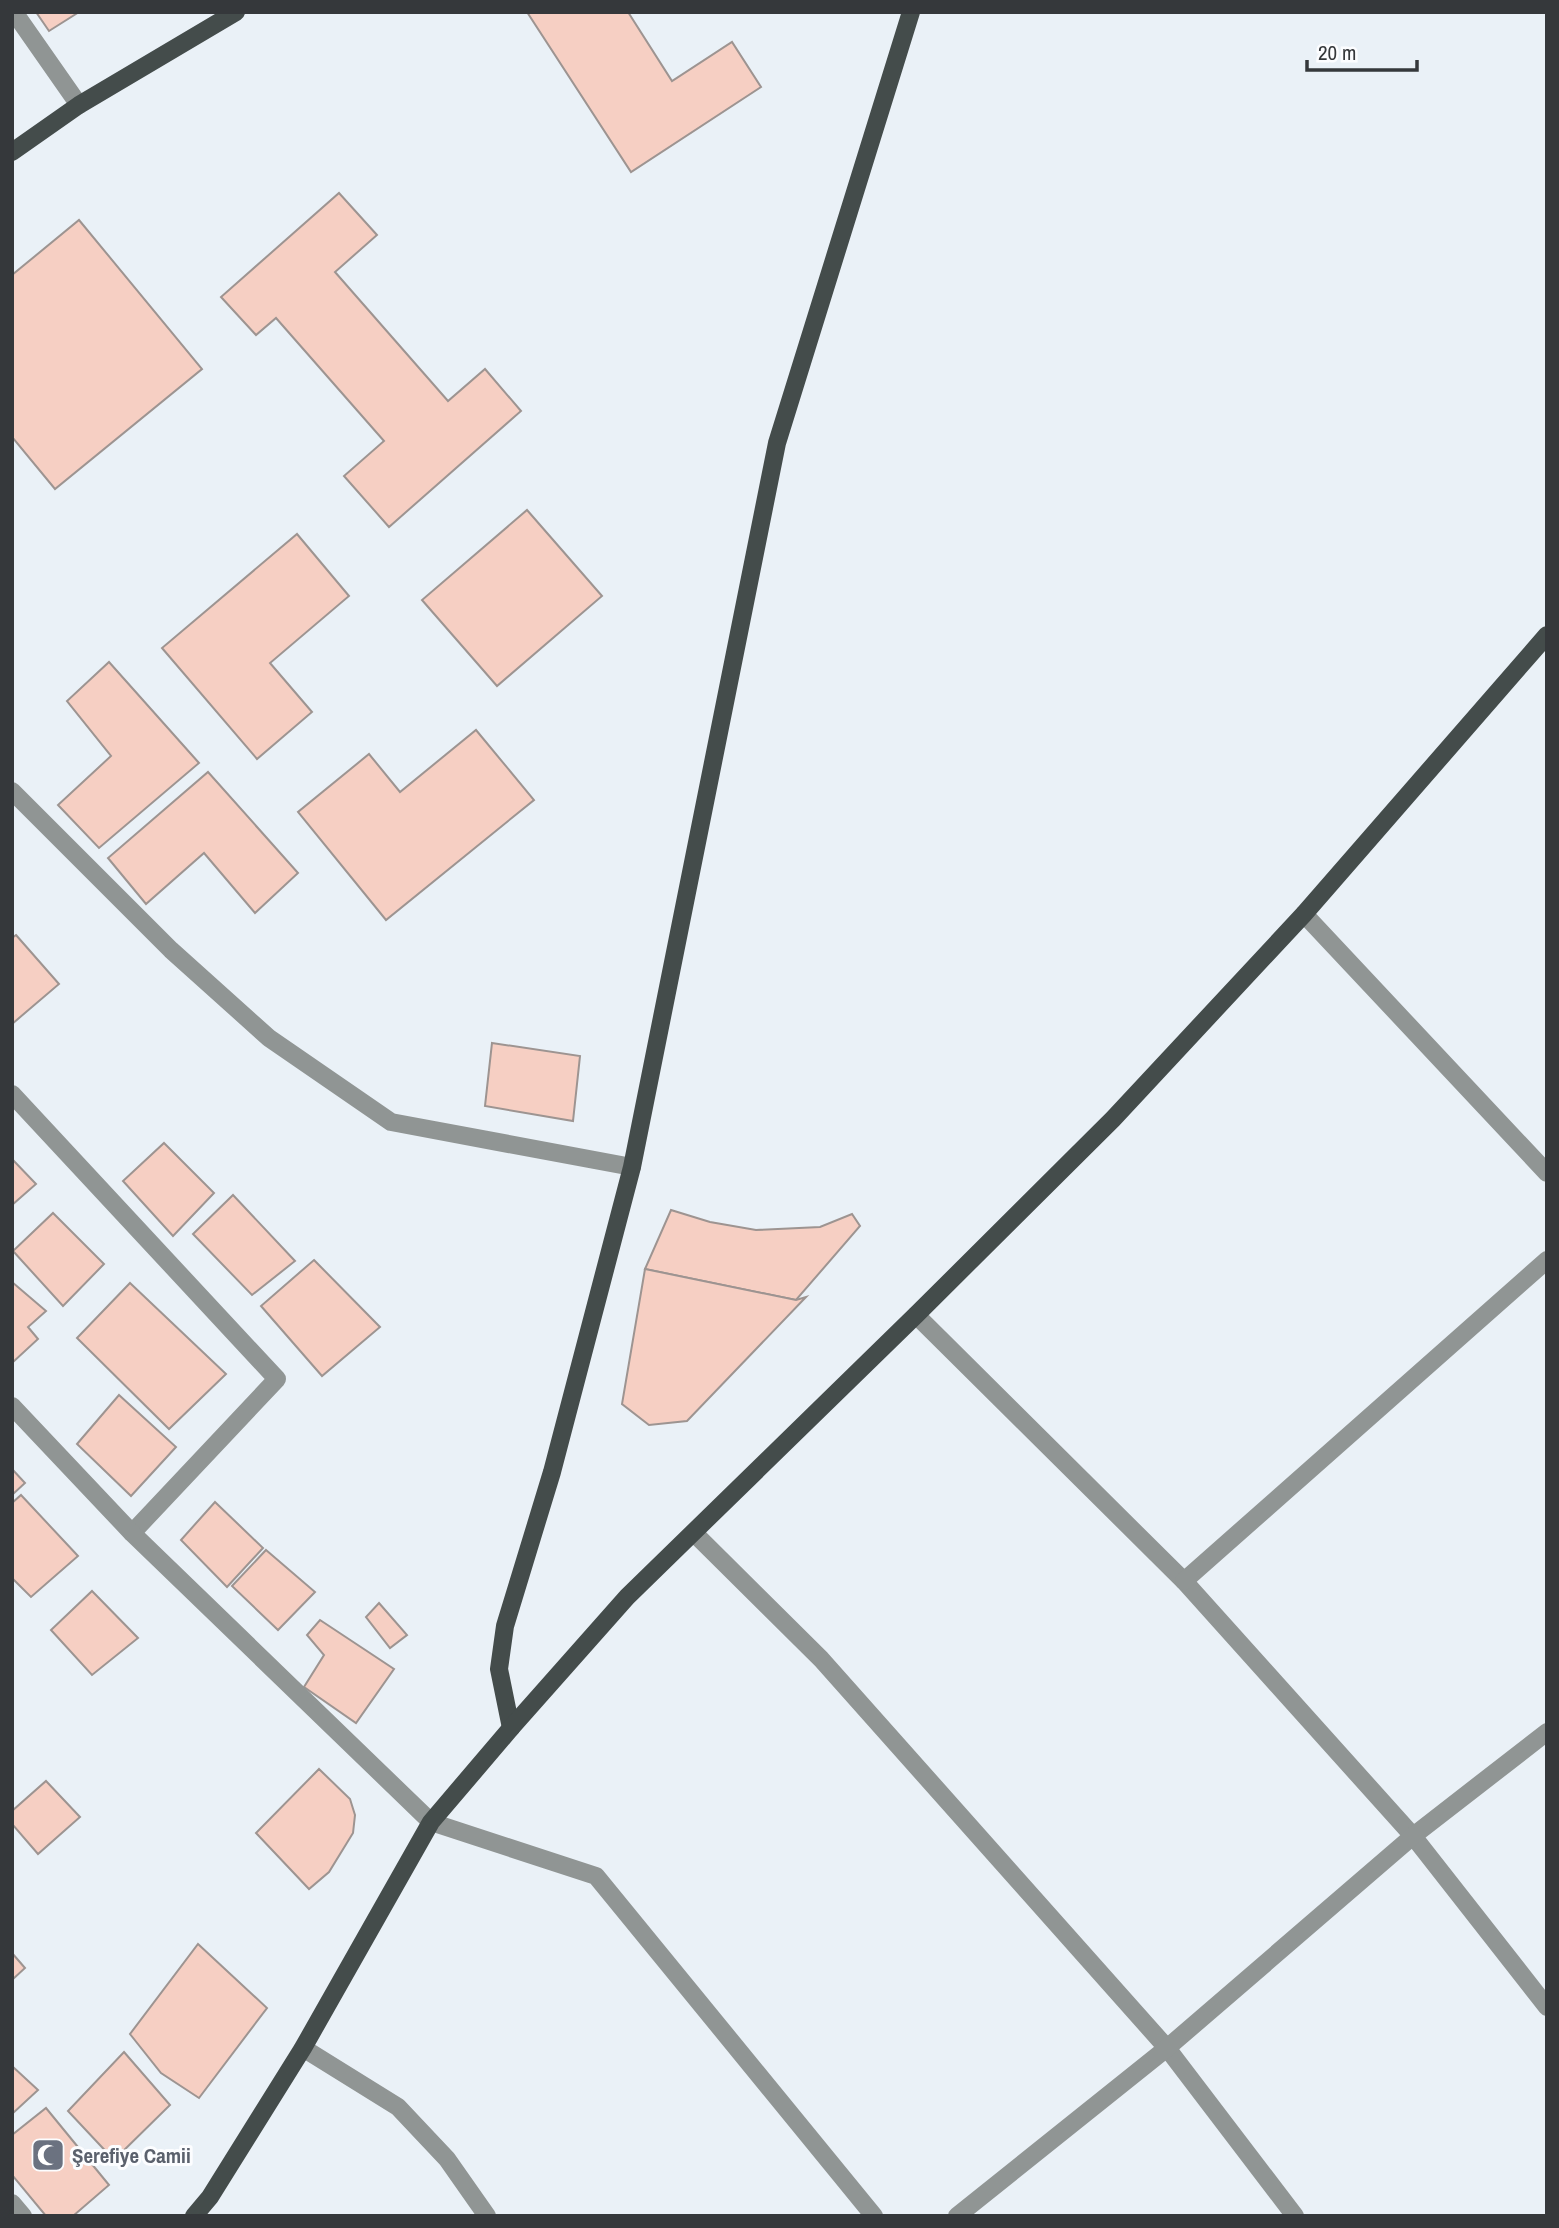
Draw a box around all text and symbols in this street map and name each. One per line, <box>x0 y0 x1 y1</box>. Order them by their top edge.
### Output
scale bar <box>1307 28 1417 72</box>
text: 20 m <box>1318 38 1356 67</box>
mosque icon: Şerefiye Camii <box>29 2136 67 2174</box>
place label: Şerefiye Camii <box>72 2141 191 2170</box>

